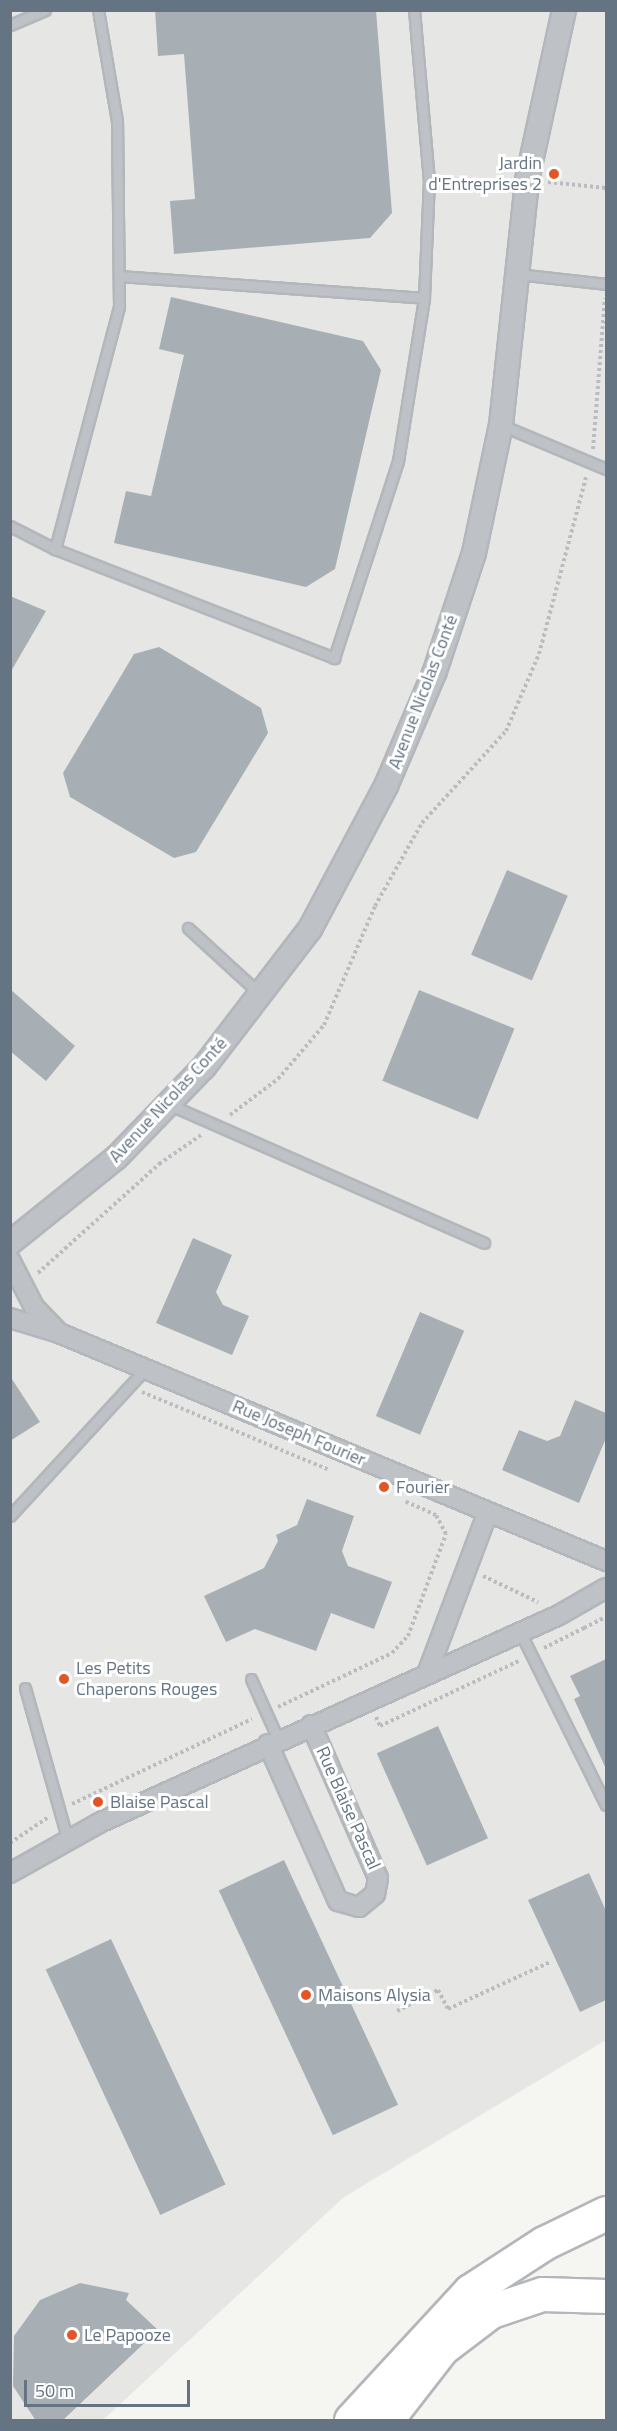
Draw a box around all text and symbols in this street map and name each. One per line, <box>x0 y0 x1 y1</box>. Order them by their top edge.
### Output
place label: Jardin d'Entreprises 2 <box>428 153 542 195</box>
marker: Jardin d'Entreprises 2 <box>547 167 561 181</box>
street label: Avenue Nicolas Conté <box>384 612 462 772</box>
street label: Avenue Nicolas Conté <box>104 1033 232 1167</box>
street label: Rue Joseph Fourier <box>229 1395 369 1471</box>
place label: Fourier <box>396 1476 450 1498</box>
marker: Fourier <box>377 1480 391 1494</box>
place label: Les Petits Chaperons Rouges <box>76 1658 217 1700</box>
marker: Les Petits Chaperons Rouges <box>57 1672 71 1686</box>
street label: Rue Blaise Pascal <box>311 1743 385 1873</box>
place label: Blaise Pascal <box>110 1791 209 1813</box>
marker: Blaise Pascal <box>91 1795 105 1809</box>
place label: Maisons Alysia <box>318 1984 431 2006</box>
marker: Maisons Alysia <box>299 1988 313 2002</box>
place label: Le Papooze <box>84 2324 171 2346</box>
marker: Le Papooze <box>65 2328 79 2342</box>
scale bar <box>27 2368 194 2406</box>
text: 50 m <box>35 2377 74 2404</box>

